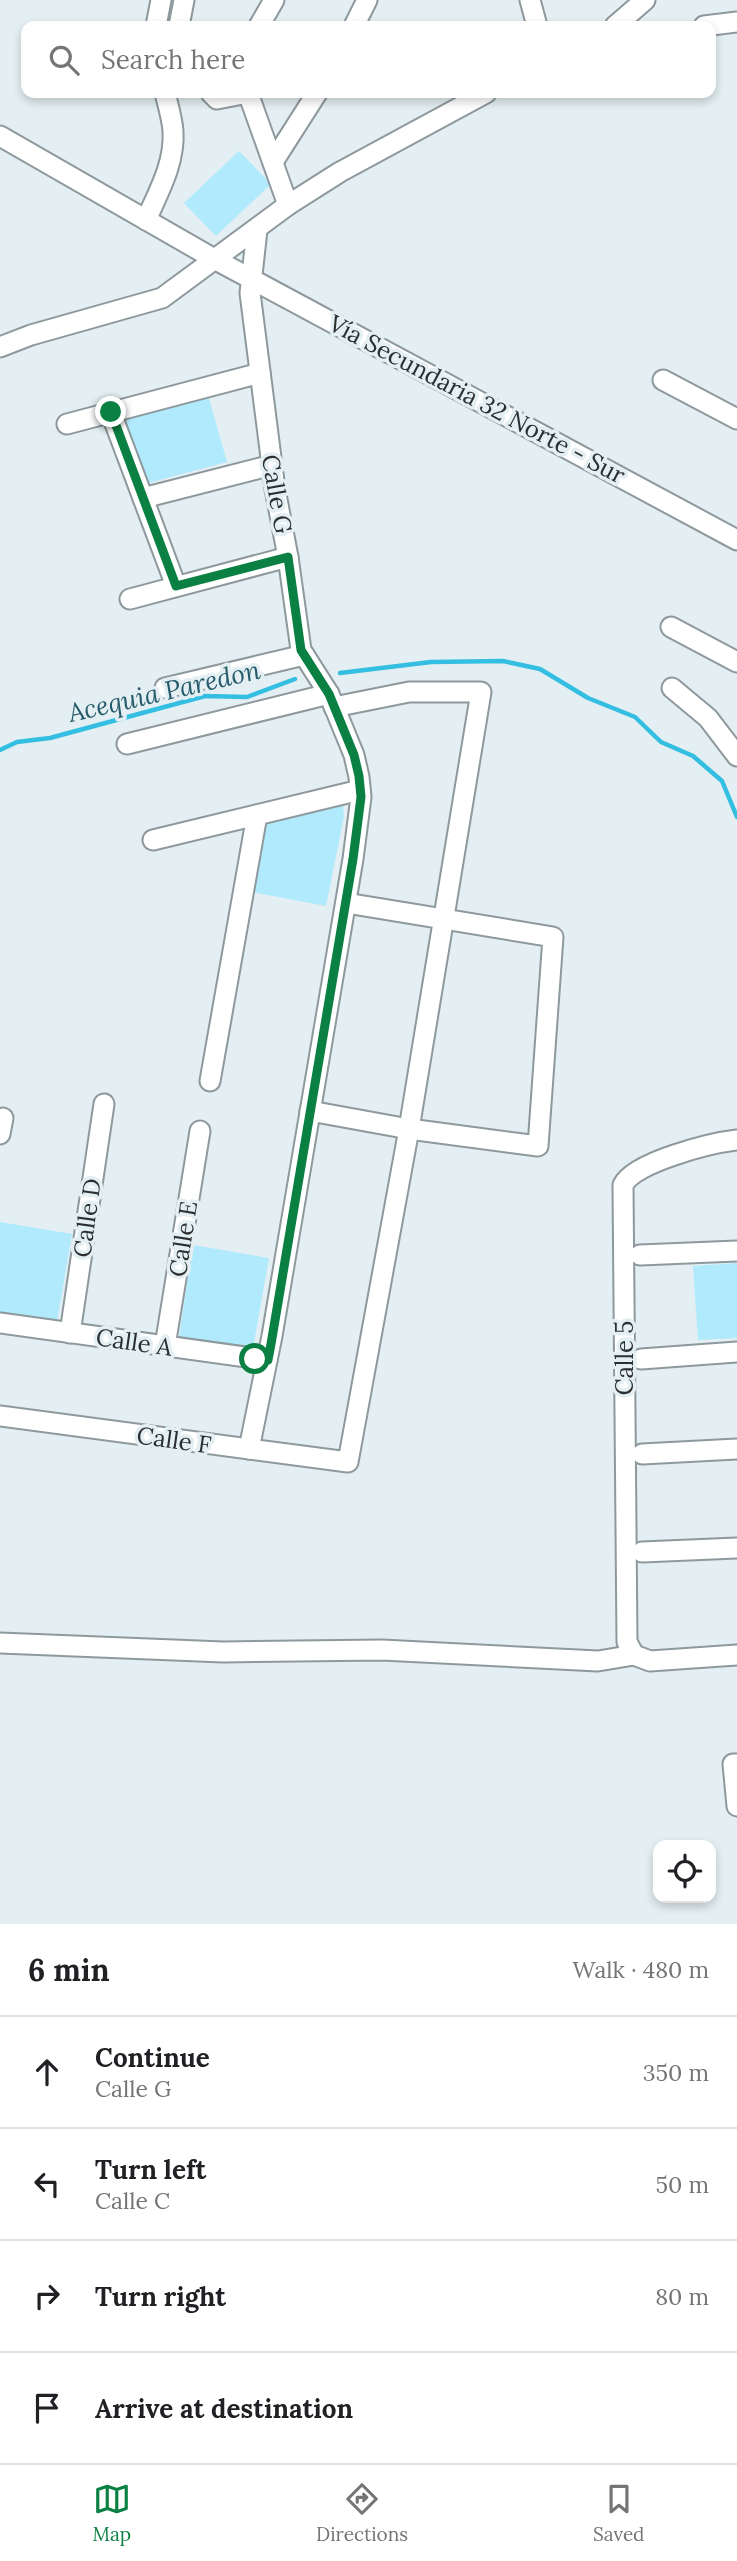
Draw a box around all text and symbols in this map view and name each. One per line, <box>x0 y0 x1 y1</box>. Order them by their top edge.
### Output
search box <box>21 21 716 98</box>
icon: search <box>45 41 83 79</box>
text: Search here <box>101 43 245 76</box>
street label: Vía Secundaria 32 Norte - Sur <box>322 307 631 491</box>
route end <box>95 396 126 427</box>
street label: Calle G <box>255 452 299 536</box>
water label: Acequia Paredon <box>64 653 263 729</box>
street label: Calle D <box>66 1177 108 1259</box>
street label: Calle E <box>162 1199 204 1279</box>
street label: Calle A <box>94 1321 175 1363</box>
street label: Calle 5 <box>609 1321 640 1395</box>
route start <box>239 1343 270 1374</box>
street label: Calle F <box>135 1419 213 1461</box>
map controls <box>653 1840 716 1903</box>
button: locate <box>653 1840 716 1903</box>
text: 6 min <box>28 1951 110 1989</box>
text: Walk · 480 m <box>572 1955 709 1984</box>
text: Continue <box>95 2041 210 2074</box>
icon: ahead <box>28 2053 66 2091</box>
text: 350 m <box>643 2058 709 2087</box>
text: Calle G <box>95 2074 171 2103</box>
text: Turn left <box>95 2153 206 2186</box>
icon: left <box>28 2165 66 2203</box>
text: 50 m <box>656 2170 709 2199</box>
text: Calle C <box>95 2186 170 2215</box>
icon: right <box>28 2277 66 2315</box>
text: Turn right <box>95 2280 226 2313</box>
text: 80 m <box>655 2282 709 2311</box>
icon: arrive <box>28 2389 66 2427</box>
text: Arrive at destination <box>95 2392 353 2425</box>
tab: Map <box>93 2480 131 2546</box>
tab: Directions <box>316 2480 408 2546</box>
tab: Saved <box>593 2480 644 2546</box>

